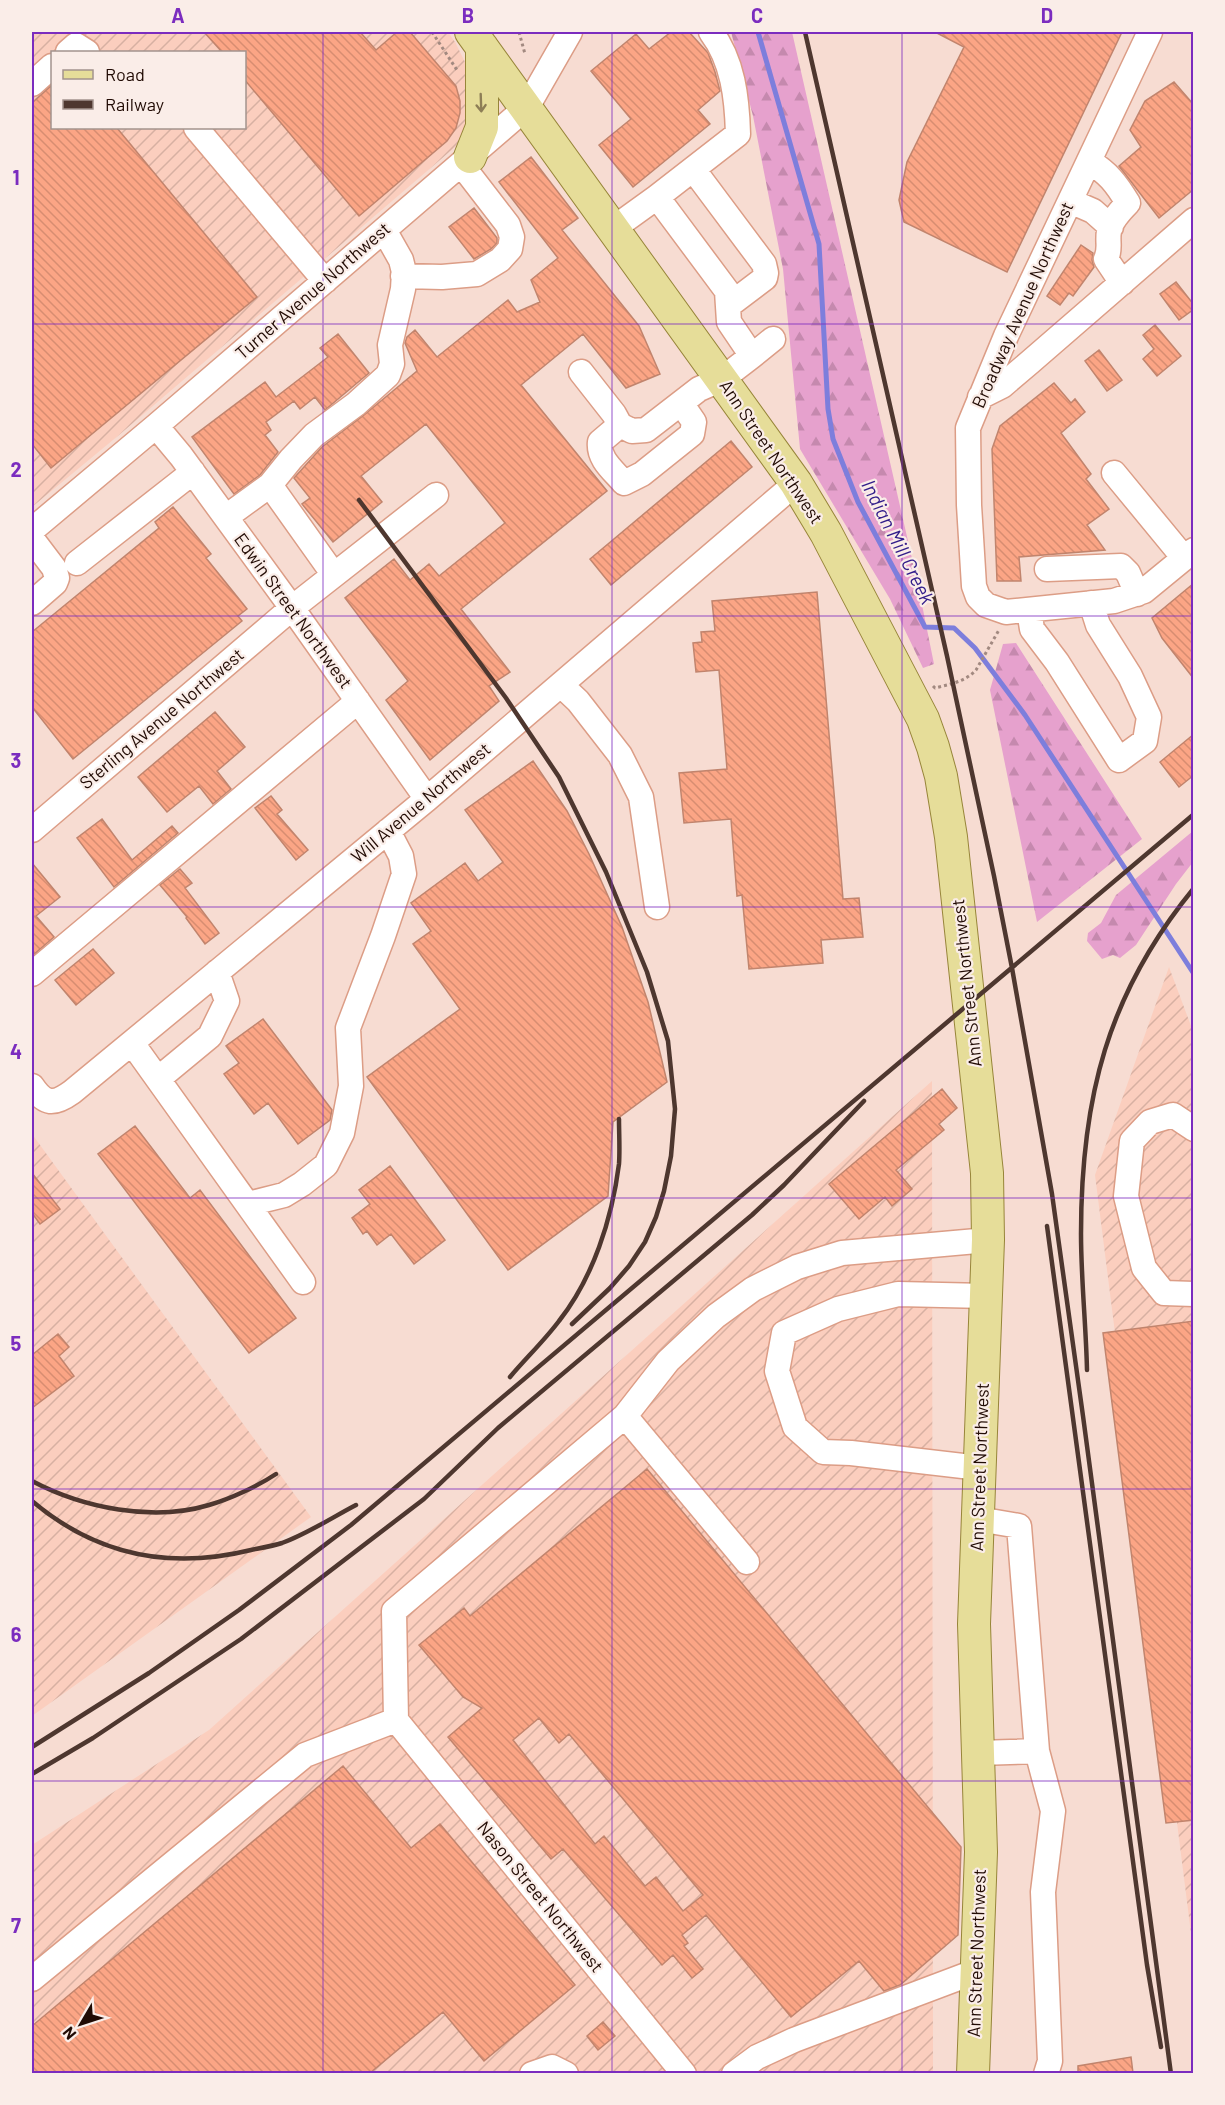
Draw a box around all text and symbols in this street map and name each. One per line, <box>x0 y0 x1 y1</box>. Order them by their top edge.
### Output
text: A <box>171 3 185 27</box>
text: B <box>462 3 474 27</box>
text: C <box>751 3 763 27</box>
text: D <box>1041 3 1053 27</box>
legend <box>51 51 246 129</box>
text: Road <box>105 63 145 85</box>
one-way arrow <box>476 92 487 112</box>
text: Railway <box>105 93 164 115</box>
text: 1 <box>12 165 20 189</box>
street label: Broadway Avenue Northwest <box>967 198 1078 411</box>
street label: Turner Avenue Northwest <box>230 217 394 363</box>
street label: Ann Street Northwest <box>716 375 828 528</box>
text: 2 <box>10 457 22 481</box>
water label: Indian Mill Creek <box>857 475 941 608</box>
street label: Edwin Street Northwest <box>230 529 358 692</box>
street label: Sterling Avenue Northwest <box>75 643 248 793</box>
street label: Will Avenue Northwest <box>346 737 495 867</box>
text: 3 <box>11 748 21 772</box>
street label: Ann Street Northwest <box>946 898 986 1068</box>
text: 4 <box>10 1039 22 1063</box>
text: 5 <box>11 1331 22 1355</box>
street label: Ann Street Northwest <box>965 1382 993 1552</box>
text: 6 <box>11 1622 22 1646</box>
street label: Nason Street Northwest <box>473 1816 608 1976</box>
street label: Ann Street Northwest <box>962 1868 990 2038</box>
text: 7 <box>11 1913 21 1937</box>
north arrow <box>51 1994 111 2054</box>
text: N <box>58 2024 80 2044</box>

